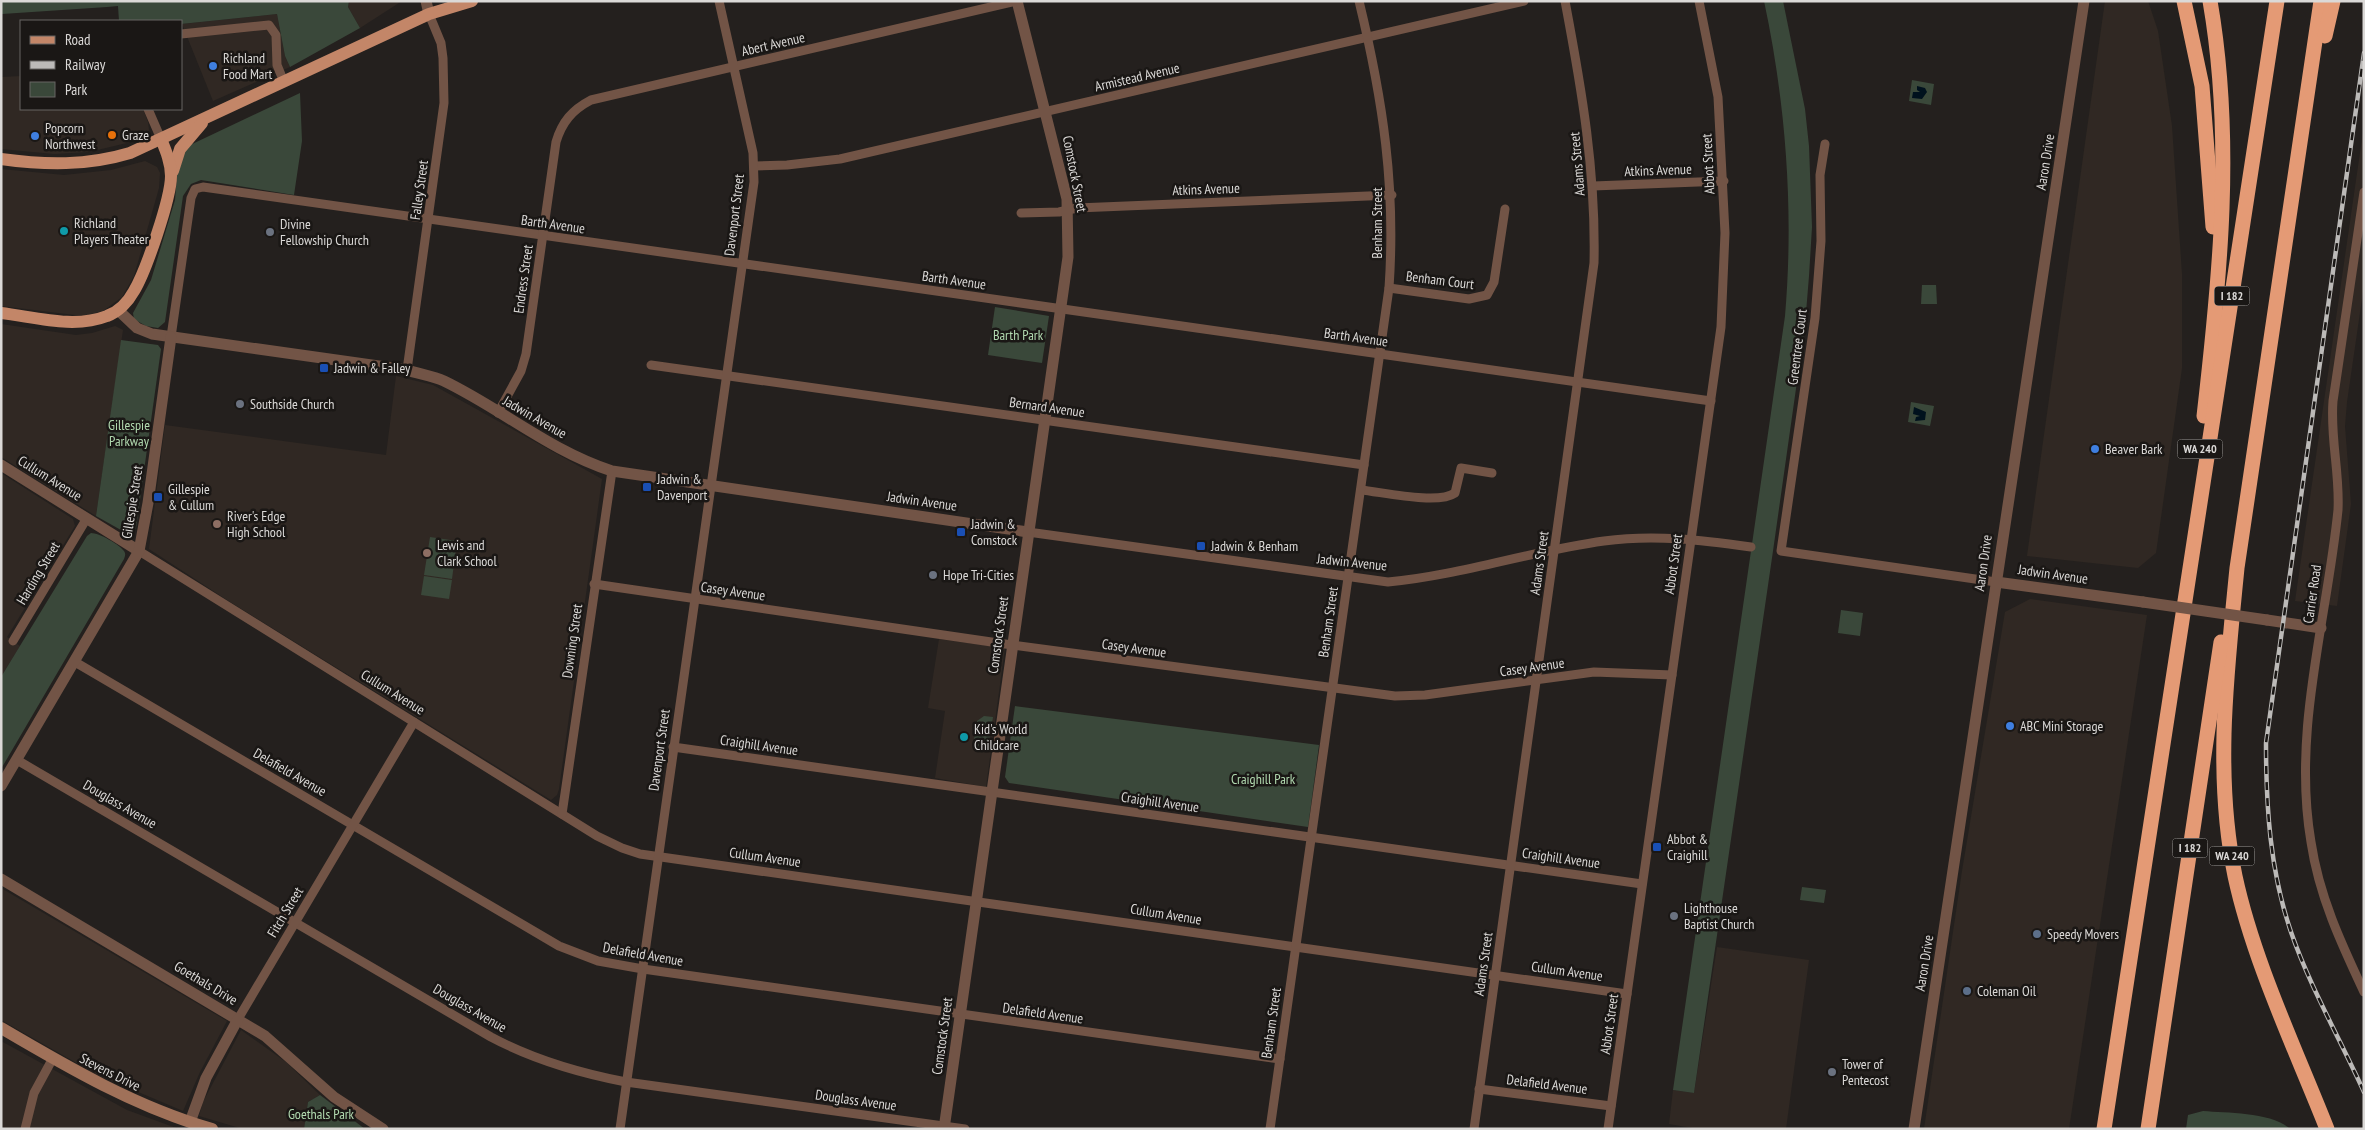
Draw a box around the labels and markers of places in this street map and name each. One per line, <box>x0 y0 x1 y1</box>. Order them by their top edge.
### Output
place label: Richland Food Mart <box>223 49 273 83</box>
marker: Richland Food Mart <box>207 60 219 72</box>
place label: Popcorn Northwest <box>45 119 95 153</box>
place label: Graze <box>122 126 149 144</box>
marker: Graze <box>106 129 118 141</box>
marker: Popcorn Northwest <box>29 130 41 142</box>
place label: Richland Players Theater <box>74 214 149 248</box>
place label: Divine Fellowship Church <box>280 215 369 249</box>
marker: Richland Players Theater <box>58 225 70 237</box>
marker: Divine Fellowship Church <box>264 226 276 238</box>
place label: Jadwin & Falley <box>333 359 411 377</box>
marker: Jadwin & Falley <box>318 362 330 374</box>
place label: Southside Church <box>250 395 334 413</box>
marker: Southside Church <box>234 398 246 410</box>
place label: Beaver Bark <box>2105 440 2163 458</box>
marker: Beaver Bark <box>2089 443 2101 455</box>
place label: Jadwin & Davenport <box>656 470 708 504</box>
place label: Gillespie & Cullum <box>168 480 214 514</box>
marker: Jadwin & Davenport <box>641 481 653 493</box>
marker: Gillespie & Cullum <box>152 491 164 503</box>
place label: River's Edge High School <box>227 507 286 541</box>
place label: Jadwin & Comstock <box>970 515 1018 549</box>
marker: River's Edge High School <box>211 518 223 530</box>
marker: Jadwin & Comstock <box>955 526 967 538</box>
place label: Lewis and Clark School <box>437 536 497 570</box>
place label: Jadwin & Benham <box>1210 537 1298 555</box>
marker: Jadwin & Benham <box>1195 540 1207 552</box>
marker: Lewis and Clark School <box>421 547 433 559</box>
place label: Hope Tri-Cities <box>943 566 1014 584</box>
marker: Hope Tri-Cities <box>927 569 939 581</box>
place label: ABC Mini Storage <box>2020 717 2104 735</box>
place label: Kid's World Childcare <box>974 720 1027 754</box>
marker: ABC Mini Storage <box>2004 720 2016 732</box>
marker: Kid's World Childcare <box>958 731 970 743</box>
place label: Abbot & Craighill <box>1667 830 1708 864</box>
marker: Abbot & Craighill <box>1651 841 1663 853</box>
place label: Lighthouse Baptist Church <box>1684 899 1754 933</box>
marker: Lighthouse Baptist Church <box>1668 910 1680 922</box>
place label: Speedy Movers <box>2047 925 2119 943</box>
marker: Speedy Movers <box>2031 928 2043 940</box>
place label: Coleman Oil <box>1977 982 2037 1000</box>
marker: Coleman Oil <box>1961 985 1973 997</box>
place label: Tower of Pentecost <box>1842 1055 1889 1089</box>
marker: Tower of Pentecost <box>1826 1066 1838 1078</box>

